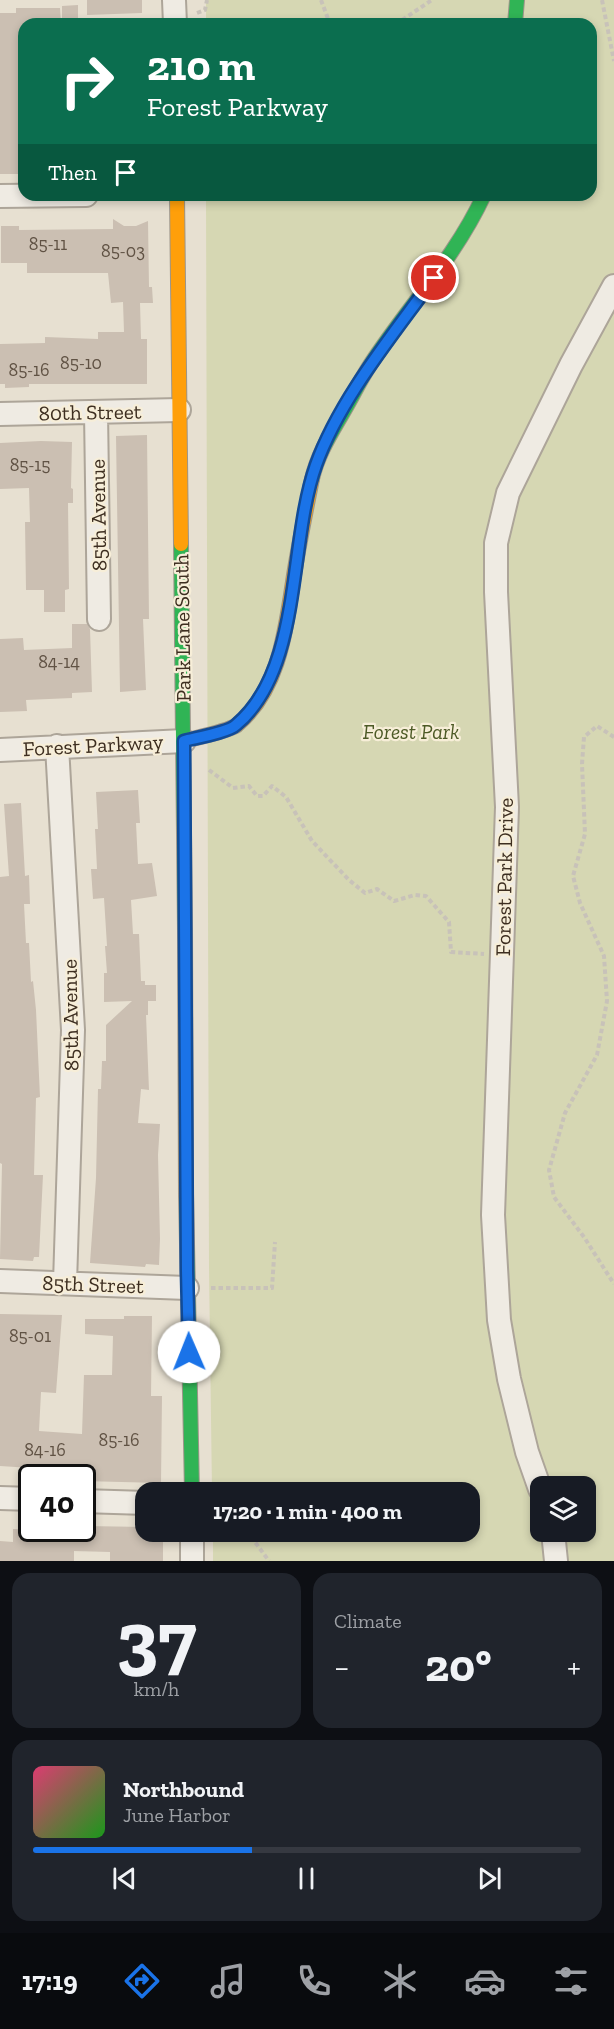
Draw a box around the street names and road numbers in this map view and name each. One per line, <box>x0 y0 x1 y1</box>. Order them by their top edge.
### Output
street label: 80th Street <box>38 399 142 425</box>
street label: 85th Avenue <box>85 459 111 571</box>
street label: Park Lane South <box>168 554 196 702</box>
street label: Forest Parkway <box>22 729 164 761</box>
street label: Forest Park Drive <box>490 797 518 956</box>
street label: 85th Avenue <box>57 959 83 1071</box>
street label: 85th Street <box>42 1270 144 1298</box>

